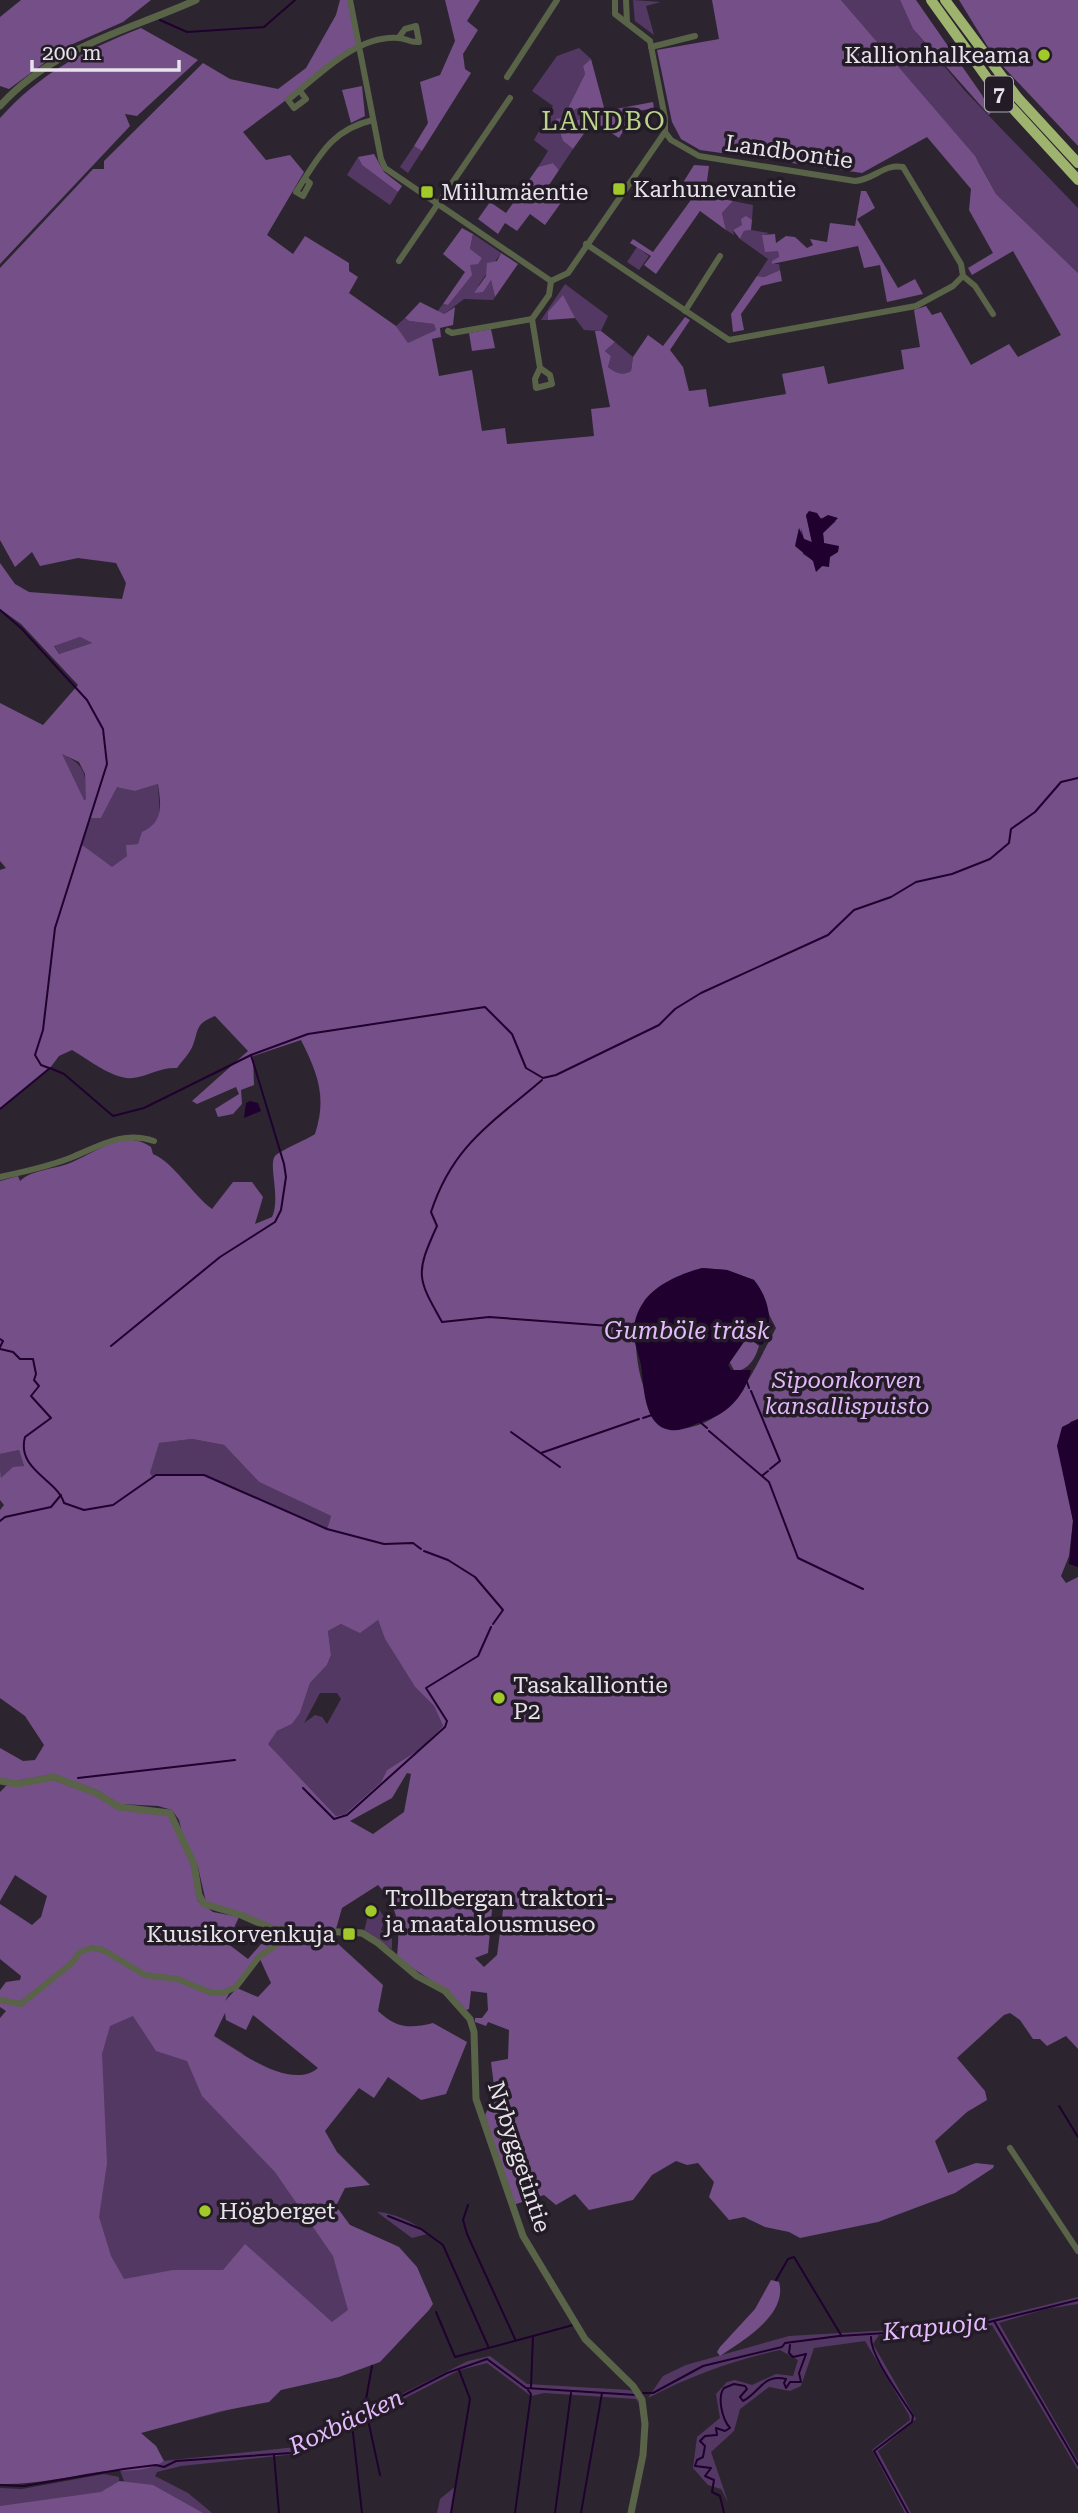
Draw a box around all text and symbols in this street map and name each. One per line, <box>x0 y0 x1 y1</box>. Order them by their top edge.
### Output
scale bar <box>32 28 178 72</box>
text: 200 m <box>42 41 102 65</box>
place label: Kallionhalkeama <box>844 42 1031 69</box>
marker: Kallionhalkeama <box>1036 47 1052 63</box>
road number: 7 <box>985 76 1013 112</box>
district label: LANDBO <box>541 106 667 136</box>
street label: Landbontie <box>723 130 855 174</box>
place label: Karhunevantie <box>633 176 796 203</box>
place label: Miilumäentie <box>441 179 588 206</box>
marker: Karhunevantie <box>611 181 627 197</box>
marker: Miilumäentie <box>419 184 435 200</box>
water label: Gumböle träsk <box>604 1317 770 1345</box>
park label: Sipoonkorven kansallispuisto <box>765 1367 929 1420</box>
place label: Tasakalliontie P2 <box>513 1672 668 1725</box>
marker: Tasakalliontie P2 <box>491 1690 507 1706</box>
place label: Trollbergan traktori- ja maatalousmuseo <box>383 1885 614 1938</box>
marker: Trollbergan traktori- ja maatalousmuseo <box>363 1903 379 1919</box>
place label: Kuusikorvenkuja <box>146 1921 336 1948</box>
marker: Kuusikorvenkuja <box>341 1926 357 1942</box>
street label: Nybyggetintie <box>482 2078 556 2236</box>
place label: Högberget <box>219 2198 336 2225</box>
marker: Högberget <box>197 2203 213 2219</box>
water label: Krapuoja <box>880 2308 989 2347</box>
water label: Roxbäcken <box>284 2383 408 2461</box>

